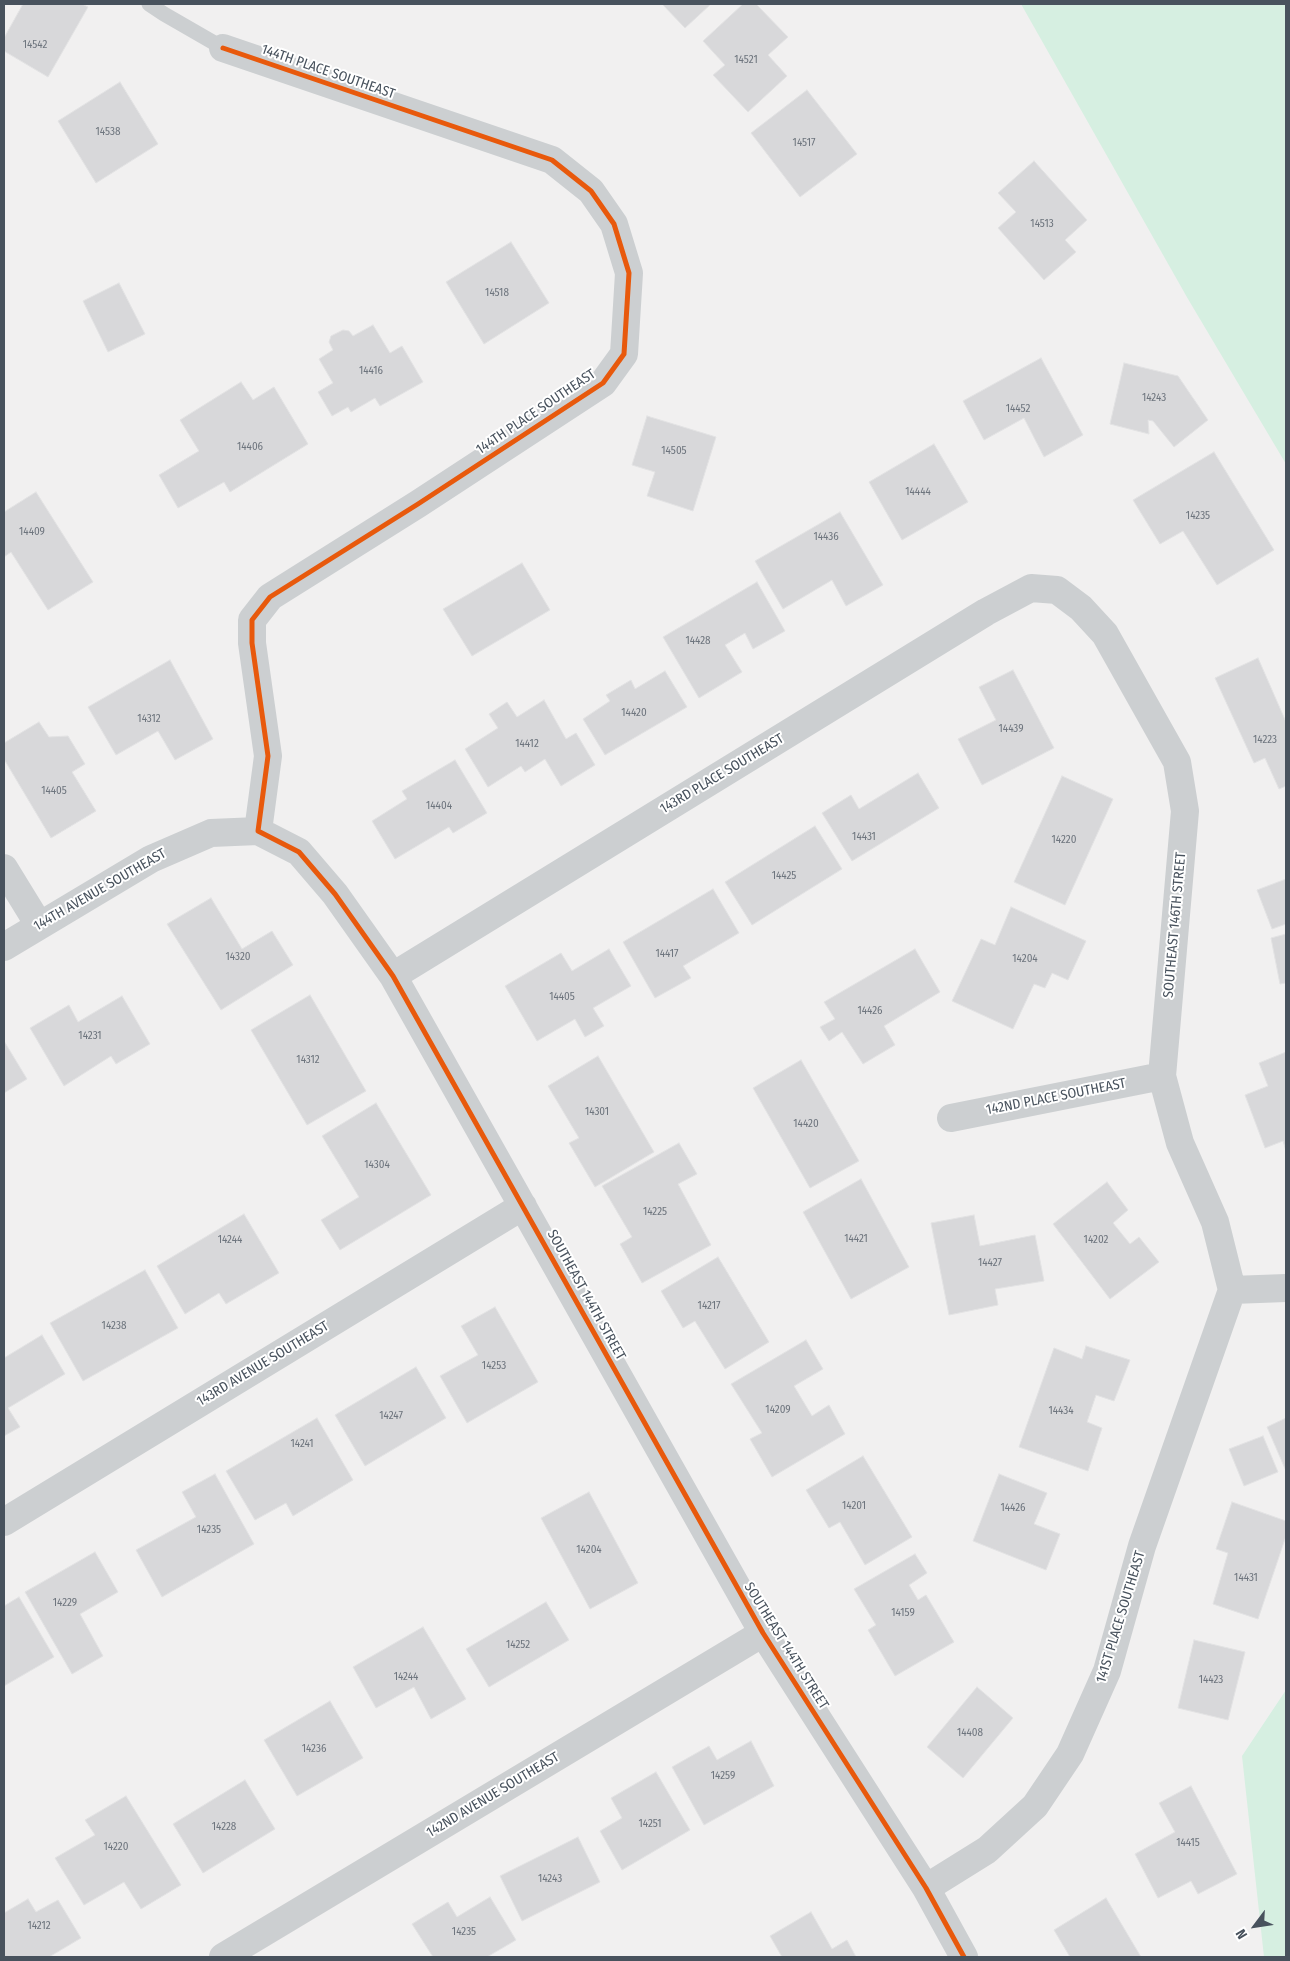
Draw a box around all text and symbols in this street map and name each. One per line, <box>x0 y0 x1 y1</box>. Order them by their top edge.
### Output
house number: 14542 <box>23 38 47 52</box>
street label: 144TH PLACE SOUTHEAST <box>259 41 397 103</box>
house number: 14521 <box>734 53 758 67</box>
house number: 14538 <box>96 125 120 139</box>
house number: 14517 <box>793 136 815 150</box>
house number: 14513 <box>1030 217 1054 231</box>
house number: 14518 <box>485 286 509 300</box>
house number: 14416 <box>359 364 383 378</box>
street label: 144TH PLACE SOUTHEAST <box>473 366 599 458</box>
house number: 14243 <box>1142 391 1166 405</box>
house number: 14452 <box>1006 402 1030 416</box>
house number: 14406 <box>237 440 263 454</box>
house number: 14505 <box>661 444 687 458</box>
house number: 14444 <box>905 485 931 499</box>
house number: 14235 <box>1186 509 1210 523</box>
house number: 14409 <box>19 525 45 539</box>
house number: 14436 <box>813 530 839 544</box>
house number: 14428 <box>685 634 711 648</box>
house number: 14420 <box>621 706 647 720</box>
house number: 14312 <box>137 712 161 726</box>
house number: 14439 <box>999 722 1023 736</box>
street label: 143RD PLACE SOUTHEAST <box>657 730 787 818</box>
house number: 14223 <box>1253 733 1277 747</box>
house number: 14412 <box>515 737 539 751</box>
house number: 14405 <box>41 784 67 798</box>
house number: 14404 <box>426 799 452 813</box>
house number: 14431 <box>852 830 876 844</box>
house number: 14220 <box>1052 833 1076 847</box>
street label: 144TH AVENUE SOUTHEAST <box>31 845 169 935</box>
street label: SOUTHEAST 146TH STREET <box>1160 851 1190 999</box>
house number: 14425 <box>772 869 796 883</box>
house number: 14417 <box>655 947 679 961</box>
house number: 14320 <box>226 950 250 964</box>
house number: 14204 <box>1012 952 1038 966</box>
house number: 14405 <box>549 990 575 1004</box>
house number: 14426 <box>857 1004 883 1018</box>
house number: 14231 <box>78 1029 102 1043</box>
house number: 14312 <box>296 1053 320 1067</box>
street label: 142ND PLACE SOUTHEAST <box>985 1075 1127 1119</box>
house number: 14301 <box>585 1105 609 1119</box>
house number: 14420 <box>793 1117 819 1131</box>
house number: 14304 <box>364 1158 390 1172</box>
house number: 14225 <box>643 1205 667 1219</box>
street label: SOUTHEAST 144TH STREET <box>543 1227 629 1363</box>
house number: 14421 <box>844 1232 868 1246</box>
house number: 14244 <box>218 1233 242 1247</box>
house number: 14202 <box>1084 1233 1108 1247</box>
house number: 14427 <box>978 1256 1002 1270</box>
house number: 14217 <box>698 1299 720 1313</box>
street label: 143RD AVENUE SOUTHEAST <box>194 1318 332 1410</box>
house number: 14238 <box>102 1319 126 1333</box>
house number: 14253 <box>482 1359 506 1373</box>
house number: 14209 <box>765 1403 791 1417</box>
house number: 14434 <box>1048 1404 1074 1418</box>
house number: 14247 <box>379 1409 403 1423</box>
house number: 14241 <box>290 1437 314 1451</box>
house number: 14201 <box>842 1499 866 1513</box>
house number: 14426 <box>1000 1501 1026 1515</box>
house number: 14235 <box>197 1523 221 1537</box>
house number: 14204 <box>576 1543 602 1557</box>
street label: 141ST PLACE SOUTHEAST <box>1093 1549 1149 1685</box>
house number: 14431 <box>1234 1571 1258 1585</box>
street label: SOUTHEAST 144TH STREET <box>740 1580 832 1712</box>
house number: 14229 <box>53 1596 77 1610</box>
house number: 14159 <box>891 1606 915 1620</box>
house number: 14252 <box>506 1638 530 1652</box>
house number: 14244 <box>394 1670 418 1684</box>
house number: 14423 <box>1199 1673 1223 1687</box>
house number: 14408 <box>957 1726 983 1740</box>
house number: 14236 <box>302 1742 326 1756</box>
street label: 142ND AVENUE SOUTHEAST <box>424 1749 562 1841</box>
house number: 14259 <box>711 1769 735 1783</box>
house number: 14251 <box>638 1817 662 1831</box>
house number: 14228 <box>212 1820 236 1834</box>
house number: 14415 <box>1176 1836 1200 1850</box>
house number: 14220 <box>104 1840 128 1854</box>
house number: 14243 <box>538 1872 562 1886</box>
north arrow <box>1230 1901 1280 1951</box>
house number: 14212 <box>27 1919 51 1933</box>
house number: 14235 <box>452 1925 476 1939</box>
text: N <box>1232 1926 1251 1942</box>

